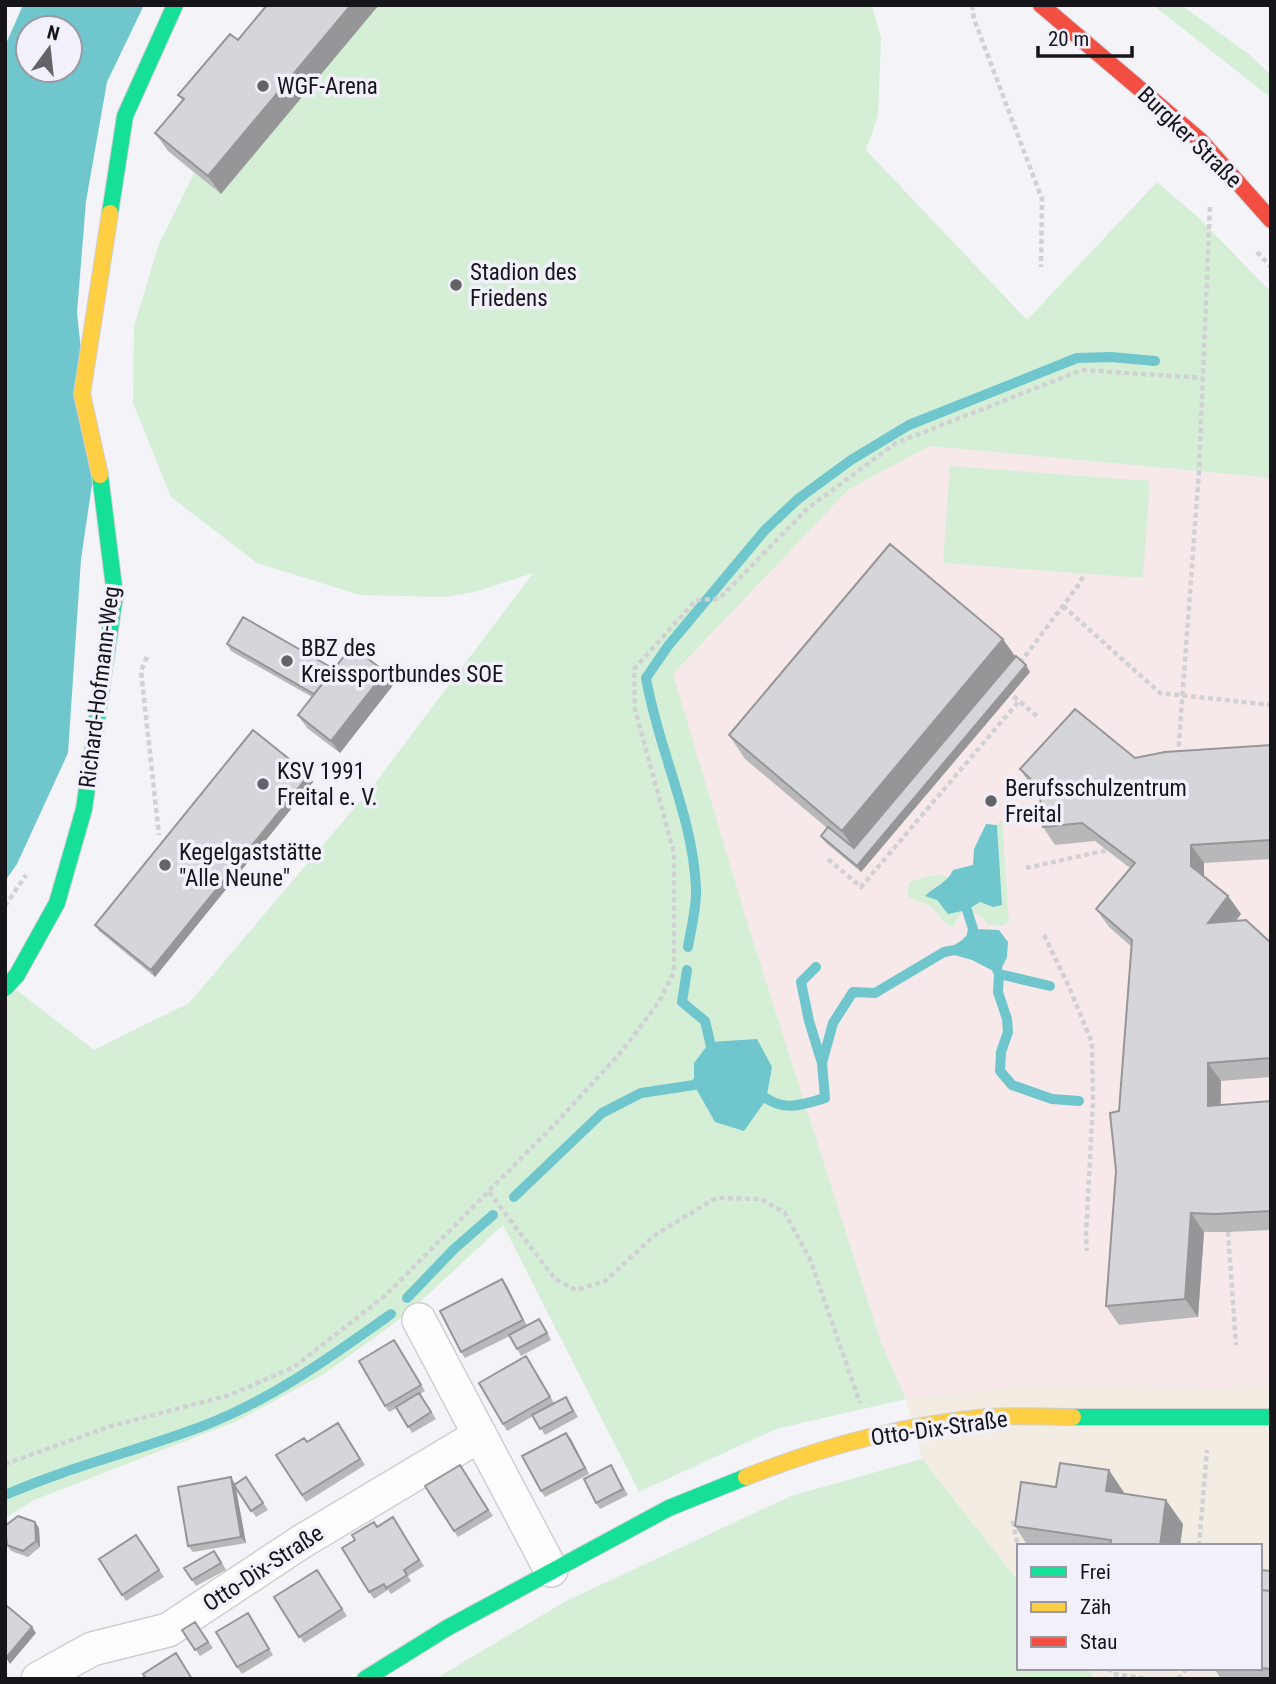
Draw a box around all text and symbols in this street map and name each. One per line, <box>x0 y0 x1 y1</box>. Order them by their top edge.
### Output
north arrow <box>14 14 84 84</box>
scale bar <box>1038 14 1132 58</box>
text: N <box>45 20 62 46</box>
text: 20 m <box>1048 27 1089 51</box>
place label: WGF-Arena <box>277 73 378 100</box>
marker: WGF-Arena <box>255 78 271 94</box>
street label: Burgker Straße <box>1132 81 1247 194</box>
place label: Stadion des Friedens <box>470 259 577 312</box>
marker: Stadion des Friedens <box>448 277 464 293</box>
street label: Richard-Hofmann-Weg <box>74 585 125 789</box>
place label: BBZ des Kreissportbundes SOE <box>301 635 503 688</box>
marker: BBZ des Kreissportbundes SOE <box>279 653 295 669</box>
place label: KSV 1991 Freital e. V. <box>277 758 378 811</box>
place label: Berufsschulzentrum Freital <box>1005 775 1187 828</box>
marker: KSV 1991 Freital e. V. <box>255 776 271 792</box>
marker: Berufsschulzentrum Freital <box>983 793 999 809</box>
place label: Kegelgaststätte "Alle Neune" <box>179 839 322 892</box>
marker: Kegelgaststätte "Alle Neune" <box>157 857 173 873</box>
street label: Otto-Dix-Straße <box>869 1406 1009 1451</box>
street label: Otto-Dix-Straße <box>198 1520 328 1617</box>
legend <box>1017 1544 1262 1670</box>
text: Frei <box>1080 1560 1111 1584</box>
text: Zäh <box>1080 1595 1111 1619</box>
text: Stau <box>1080 1630 1117 1654</box>

